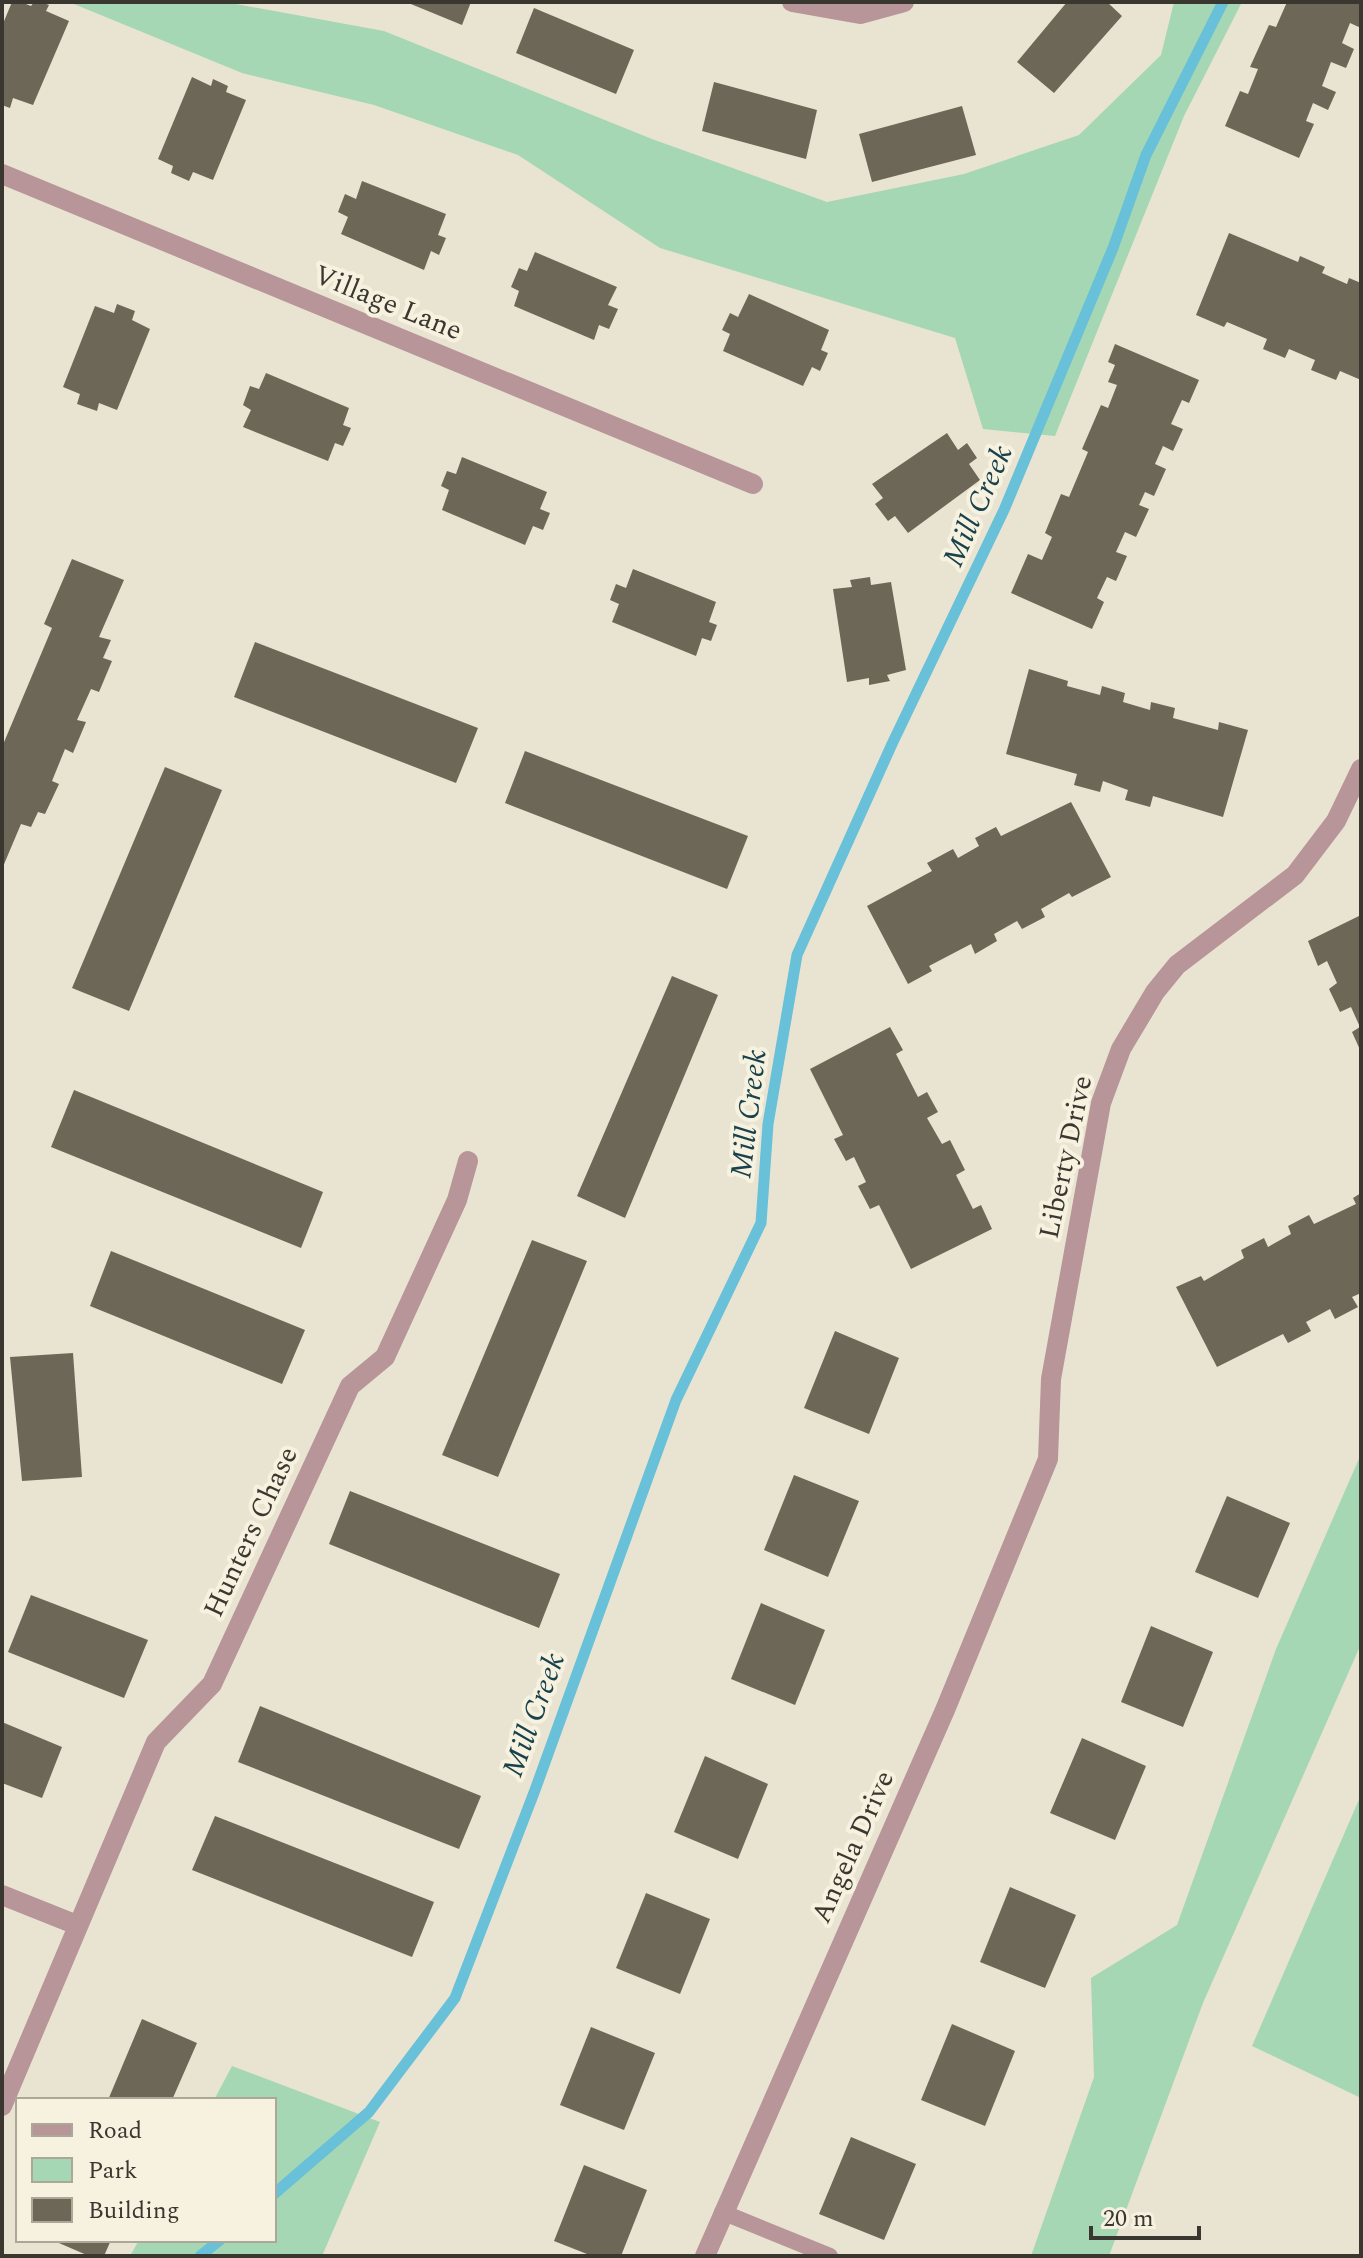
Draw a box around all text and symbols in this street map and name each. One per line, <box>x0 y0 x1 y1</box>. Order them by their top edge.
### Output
street label: Village Lane <box>307 254 469 352</box>
water label: Mill Creek <box>931 438 1025 574</box>
water label: Mill Creek <box>718 1047 780 1181</box>
street label: Liberty Drive <box>1028 1071 1104 1243</box>
street label: Hunters Chase <box>193 1439 309 1625</box>
water label: Mill Creek <box>490 1646 578 1784</box>
street label: Angela Drive <box>800 1764 906 1930</box>
legend <box>16 2098 276 2242</box>
text: Road <box>88 2113 142 2149</box>
text: Park <box>88 2153 138 2189</box>
scale bar <box>1091 2190 1199 2240</box>
text: Building <box>88 2193 180 2229</box>
text: 20 m <box>1103 2201 1154 2237</box>

